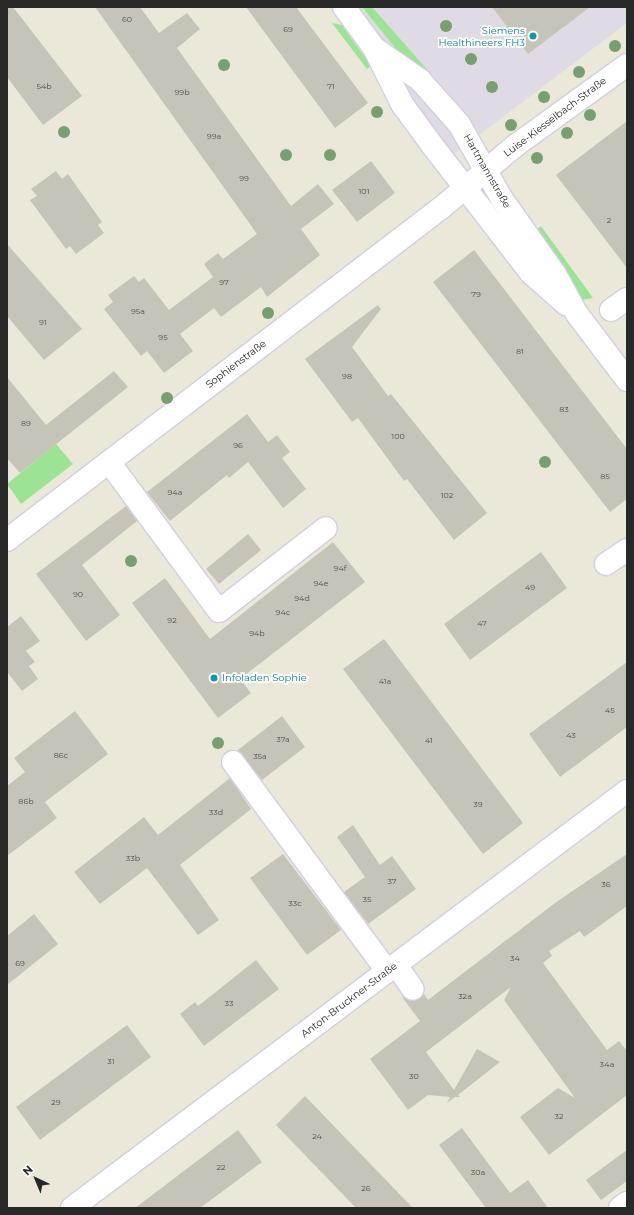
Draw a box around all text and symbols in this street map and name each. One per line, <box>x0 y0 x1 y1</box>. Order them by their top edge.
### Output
house number: 60 <box>122 15 132 25</box>
place label: Siemens Healthineers FH3 <box>439 24 525 48</box>
house number: 69 <box>283 25 293 35</box>
marker: Siemens Healthineers FH3 <box>528 31 538 41</box>
street label: Luise-Kiesselbach-Straße <box>501 74 609 160</box>
house number: 54b <box>36 82 52 92</box>
house number: 71 <box>327 82 335 92</box>
house number: 99b <box>174 88 190 98</box>
house number: 99a <box>207 132 221 142</box>
street label: Hartmannstraße <box>461 132 513 210</box>
house number: 99 <box>239 174 249 184</box>
house number: 101 <box>358 187 370 197</box>
house number: 2 <box>607 216 611 226</box>
house number: 97 <box>219 278 229 288</box>
house number: 79 <box>471 290 481 300</box>
house number: 95a <box>131 307 145 317</box>
house number: 91 <box>39 318 47 328</box>
house number: 95 <box>158 333 168 343</box>
street label: Sophienstraße <box>203 337 269 391</box>
house number: 81 <box>516 347 524 357</box>
house number: 98 <box>342 372 352 382</box>
house number: 83 <box>559 405 569 415</box>
house number: 89 <box>21 419 31 429</box>
house number: 100 <box>391 432 405 442</box>
house number: 96 <box>233 441 243 451</box>
house number: 85 <box>600 472 610 482</box>
house number: 94a <box>167 488 183 498</box>
house number: 102 <box>441 491 453 501</box>
house number: 94f <box>334 564 346 574</box>
house number: 94e <box>313 579 329 589</box>
house number: 49 <box>525 583 535 593</box>
house number: 90 <box>73 590 83 600</box>
house number: 94d <box>294 594 310 604</box>
house number: 94c <box>276 608 290 618</box>
house number: 92 <box>167 616 177 626</box>
house number: 47 <box>477 619 487 629</box>
house number: 94b <box>249 629 265 639</box>
place label: Infoladen Sophie <box>222 672 307 684</box>
marker: Infoladen Sophie <box>209 673 219 683</box>
house number: 41a <box>379 677 391 687</box>
house number: 45 <box>605 706 615 716</box>
house number: 43 <box>566 731 576 741</box>
house number: 37a <box>276 735 290 745</box>
house number: 41 <box>425 736 433 746</box>
house number: 86c <box>54 751 68 761</box>
house number: 35a <box>253 752 267 762</box>
house number: 86b <box>18 797 34 807</box>
house number: 39 <box>473 800 483 810</box>
house number: 33d <box>209 808 223 818</box>
house number: 33b <box>126 854 140 864</box>
house number: 37 <box>387 877 397 887</box>
house number: 36 <box>601 880 611 890</box>
house number: 35 <box>363 895 371 905</box>
house number: 33c <box>288 899 302 909</box>
house number: 34 <box>510 954 520 964</box>
house number: 69 <box>15 959 25 969</box>
street label: Anton-Bruckner-Straße <box>299 960 399 1040</box>
house number: 32a <box>458 992 472 1002</box>
house number: 33 <box>225 999 233 1009</box>
house number: 31 <box>107 1057 115 1067</box>
house number: 34a <box>600 1060 614 1070</box>
house number: 30 <box>409 1072 419 1082</box>
house number: 29 <box>51 1098 61 1108</box>
house number: 32 <box>554 1112 564 1122</box>
house number: 24 <box>312 1132 322 1142</box>
north arrow <box>16 1159 56 1199</box>
text: N <box>20 1162 36 1178</box>
house number: 22 <box>216 1163 226 1173</box>
house number: 30a <box>471 1168 485 1178</box>
house number: 26 <box>361 1184 371 1194</box>

